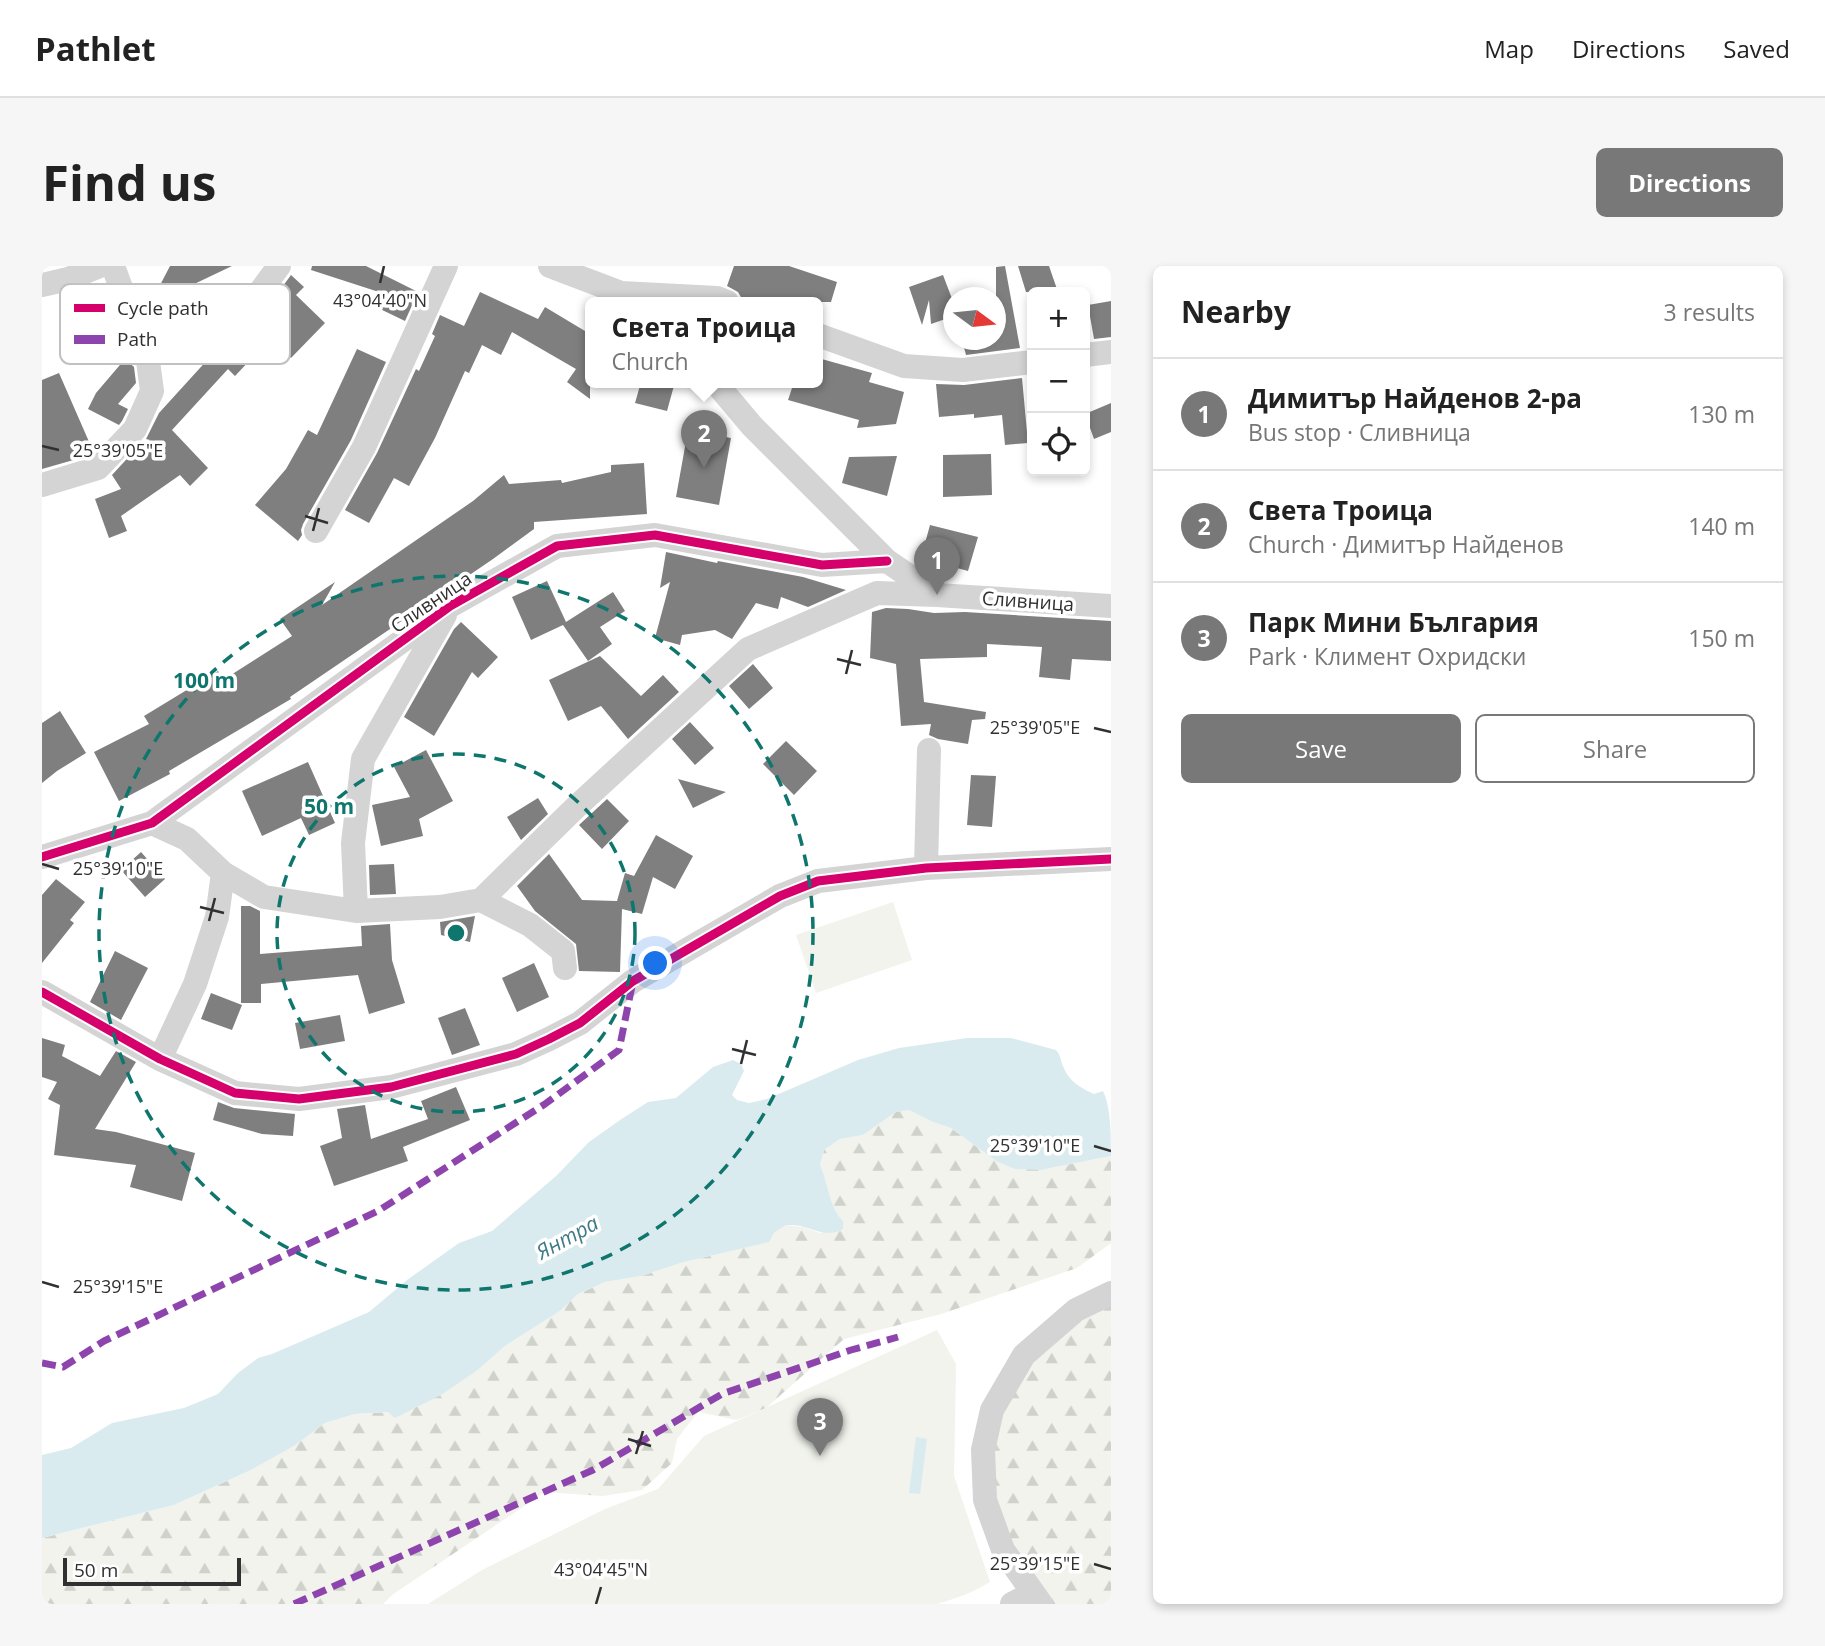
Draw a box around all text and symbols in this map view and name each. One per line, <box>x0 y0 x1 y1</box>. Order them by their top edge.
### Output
text: Pathlet <box>35 26 156 71</box>
text: Map <box>1484 32 1534 65</box>
text: Directions <box>1572 32 1685 65</box>
text: Saved <box>1723 32 1790 65</box>
button: Directions <box>1596 148 1783 217</box>
text: Find us <box>42 149 216 215</box>
legend <box>60 284 290 364</box>
north arrow <box>943 287 1006 350</box>
map controls <box>1027 287 1090 476</box>
button: + <box>1027 287 1090 350</box>
text: 43°04'40"N <box>333 288 427 312</box>
text: Nearby <box>1181 291 1291 332</box>
text: Cycle path <box>117 295 209 321</box>
text: 3 results <box>1664 296 1755 328</box>
popup <box>585 297 823 388</box>
text: Света Троица <box>611 309 797 345</box>
text: Path <box>117 326 157 352</box>
text: Church <box>611 345 689 377</box>
button: − <box>1027 350 1090 413</box>
text: Димитър Найденов 2-ра <box>1248 380 1582 416</box>
text: 1 <box>1197 398 1211 430</box>
text: 130 m <box>1688 398 1755 430</box>
pin: 2 <box>681 410 727 468</box>
button: locate <box>1027 413 1090 476</box>
text: Bus stop · Сливница <box>1248 416 1471 448</box>
text: 25°39'05"E <box>73 438 163 462</box>
text: Света Троица <box>1248 492 1433 528</box>
text: 2 <box>1197 510 1211 542</box>
text: 140 m <box>1688 510 1755 542</box>
text: Church · Димитър Найденов <box>1248 528 1564 560</box>
pin: 1 <box>914 537 960 595</box>
street label: Сливница <box>385 565 477 639</box>
street label: Сливница <box>981 585 1075 617</box>
text: Парк Мини България <box>1248 604 1539 640</box>
text: 3 <box>1197 622 1211 654</box>
text: 150 m <box>1688 622 1755 654</box>
text: Park · Климент Охридски <box>1248 640 1526 672</box>
text: 100 m <box>173 666 235 694</box>
button: Save <box>1181 714 1461 783</box>
button: Share <box>1475 714 1755 783</box>
text: 25°39'05"E <box>990 715 1080 739</box>
text: 50 m <box>304 792 354 820</box>
text: 25°39'10"E <box>73 856 163 880</box>
centre of rings <box>444 921 468 945</box>
your location <box>638 946 672 980</box>
text: 25°39'10"E <box>990 1133 1080 1157</box>
water label: Янтра <box>530 1208 603 1266</box>
text: 25°39'15"E <box>73 1274 163 1298</box>
pin: 3 <box>797 1398 843 1456</box>
text: 25°39'15"E <box>990 1551 1080 1575</box>
scale bar <box>63 1555 242 1587</box>
text: 50 m <box>74 1557 118 1583</box>
text: 43°04'45"N <box>554 1557 648 1581</box>

